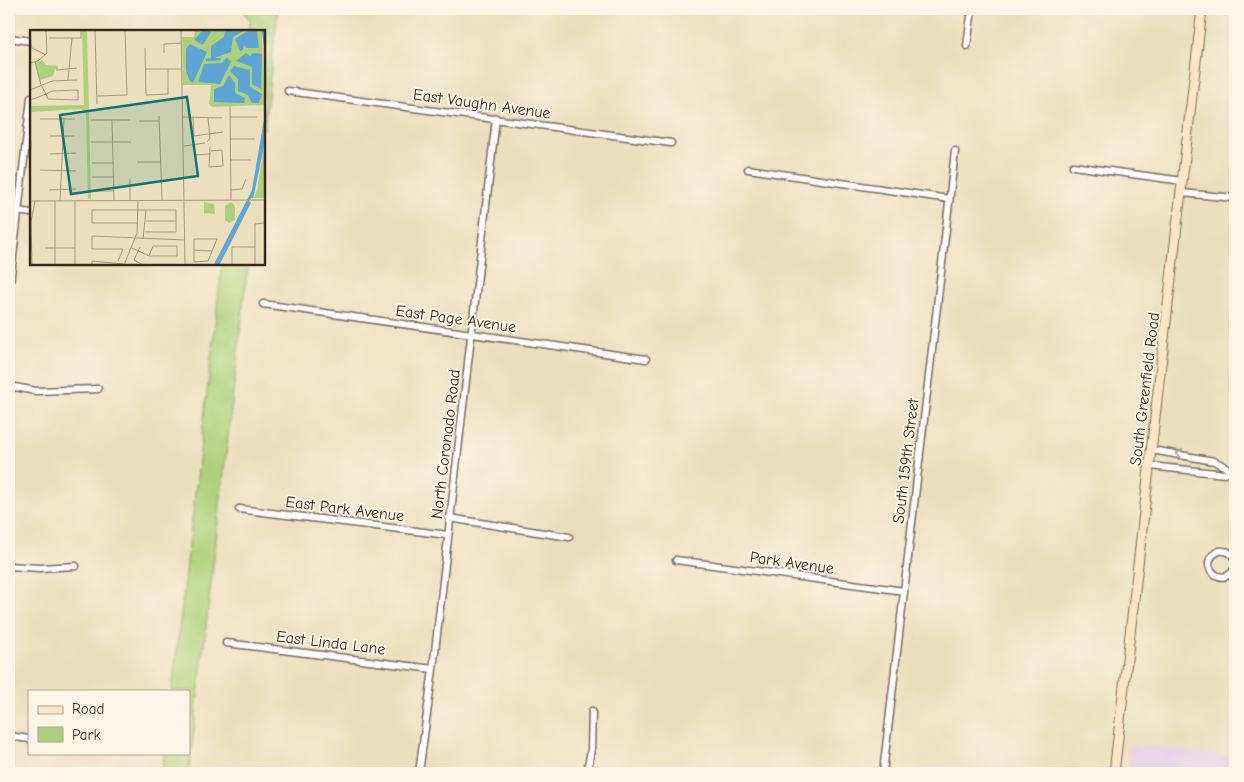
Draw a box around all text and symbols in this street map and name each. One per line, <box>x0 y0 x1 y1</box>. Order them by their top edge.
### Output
inset map <box>30 30 265 265</box>
street label: East Vaughn Avenue <box>412 85 552 123</box>
street label: East Page Avenue <box>394 302 517 336</box>
street label: South Greenfield Road <box>1127 311 1163 467</box>
street label: North Coronado Road <box>428 368 464 520</box>
street label: South 159th Street <box>889 397 923 525</box>
one-way arrow <box>1174 450 1183 460</box>
street label: East Park Avenue <box>285 493 405 525</box>
street label: Park Avenue <box>749 548 835 578</box>
street label: East Linda Lane <box>275 627 387 659</box>
legend <box>28 690 190 754</box>
text: Road <box>72 700 104 718</box>
text: Park <box>72 726 101 744</box>

